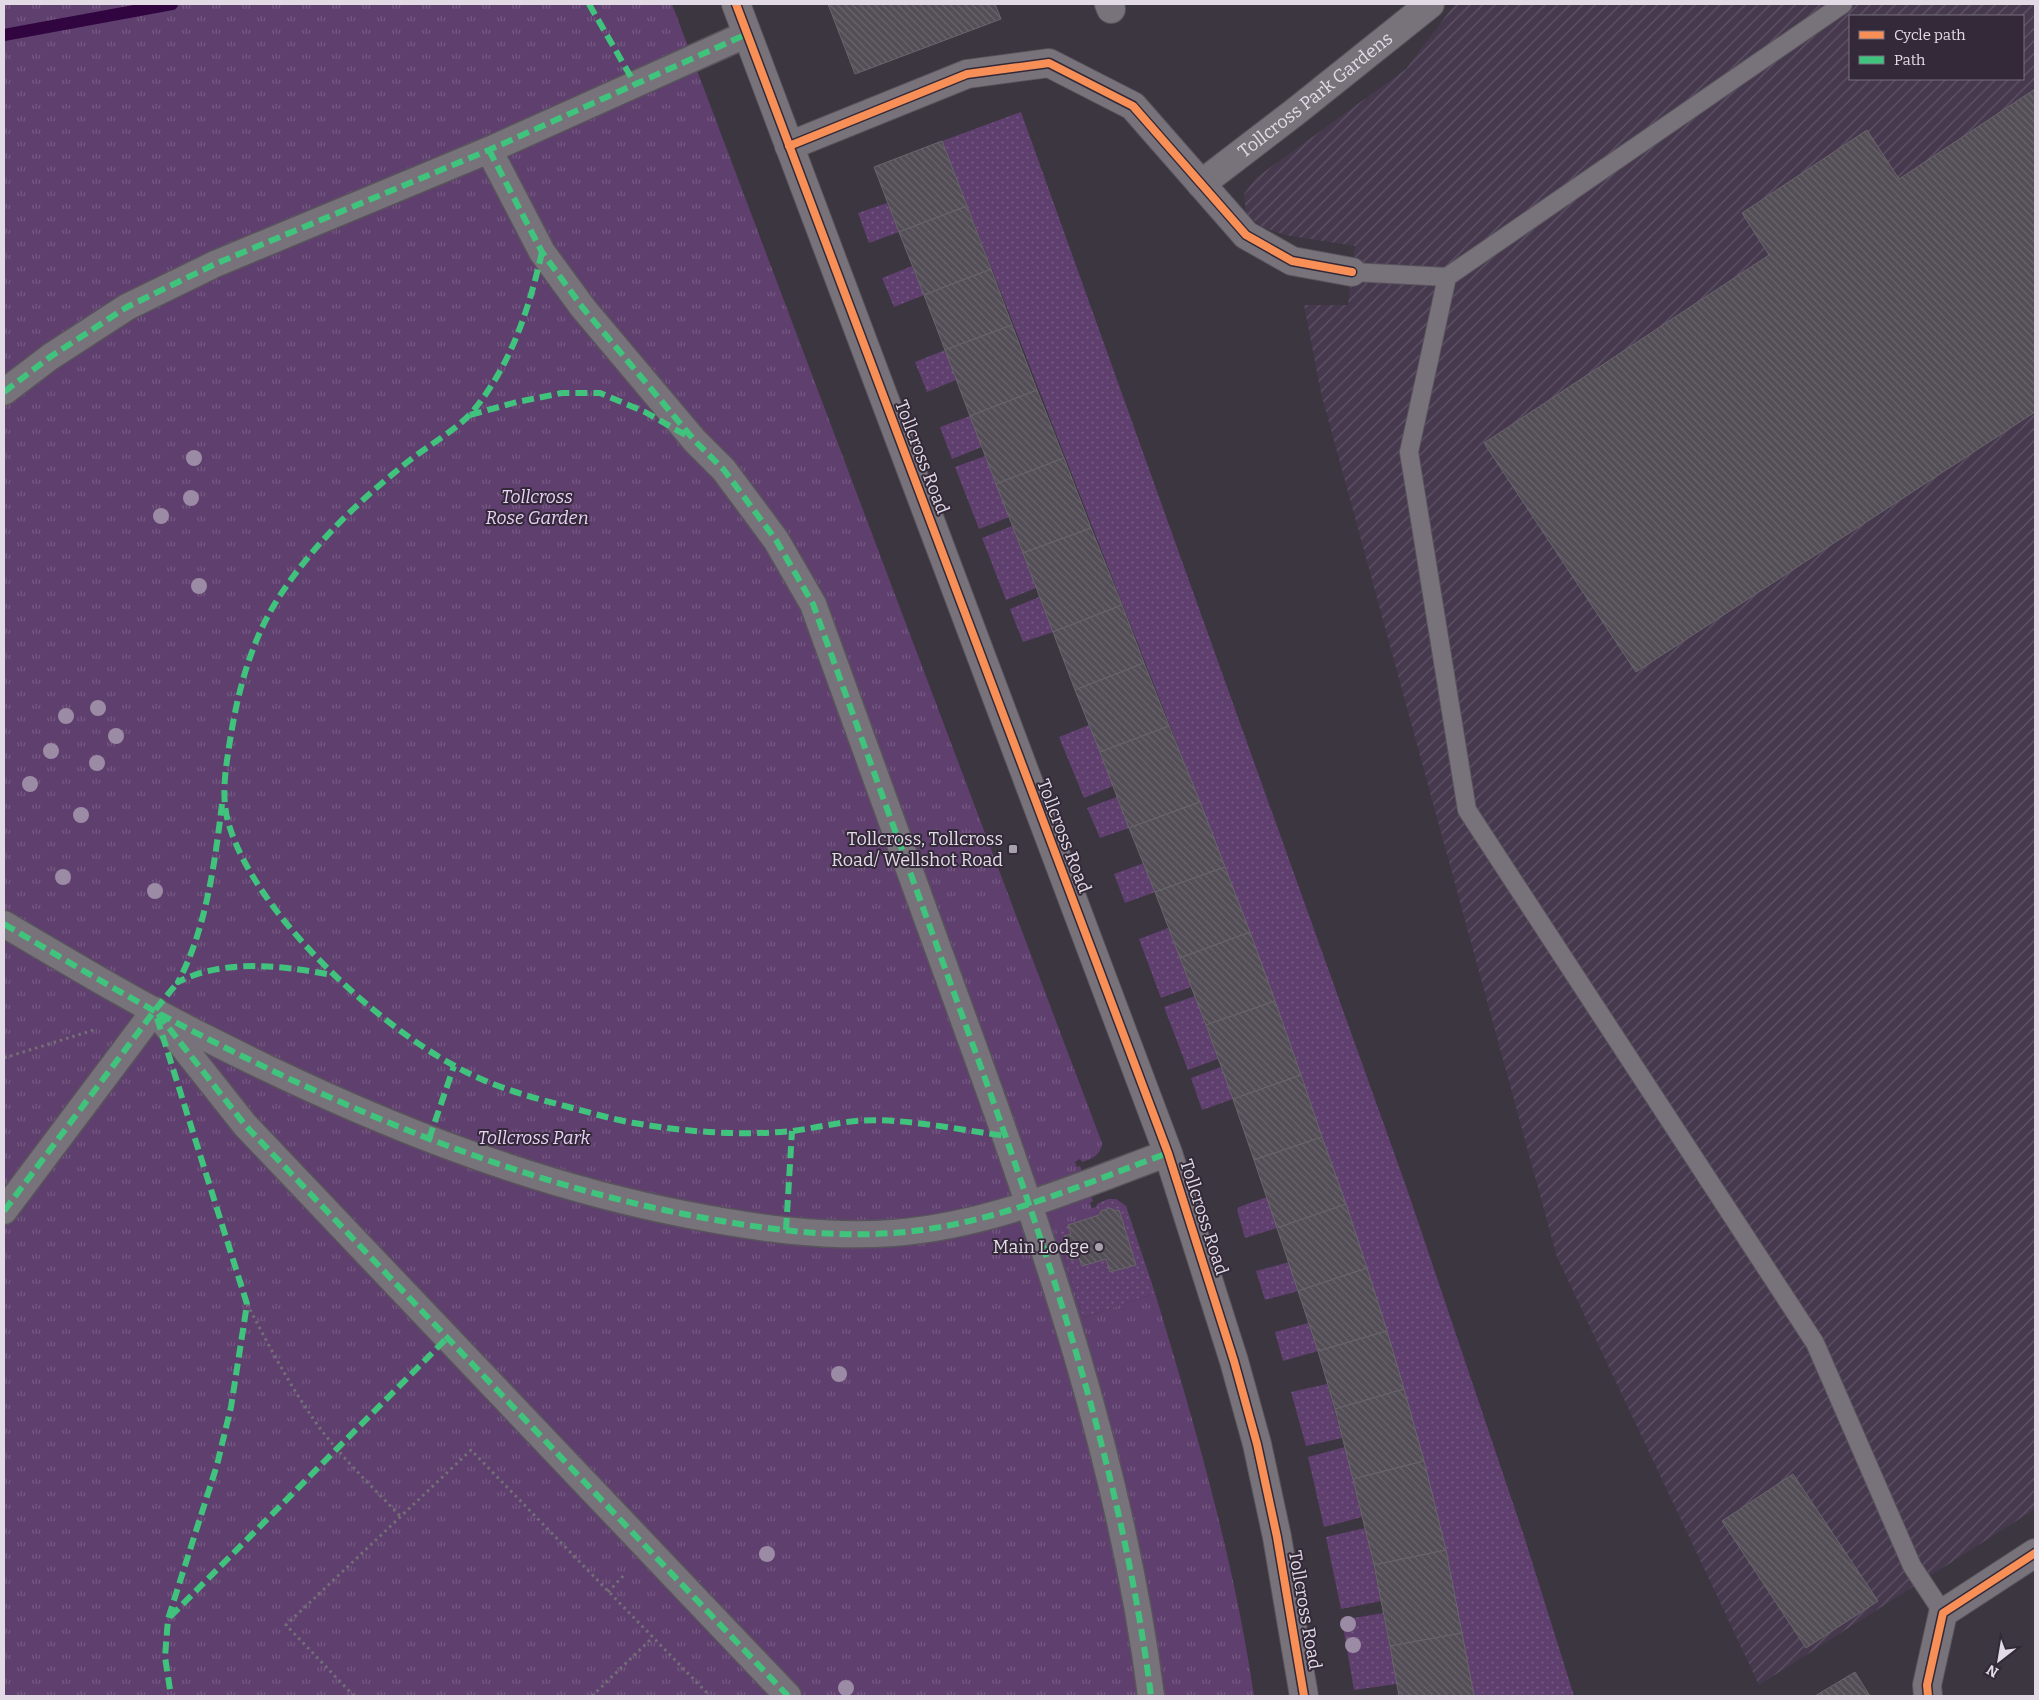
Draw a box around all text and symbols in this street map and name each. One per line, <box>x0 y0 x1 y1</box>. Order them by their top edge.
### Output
legend <box>1849 15 2024 80</box>
text: Cycle path <box>1894 26 1966 44</box>
street label: Tollcross Park Gardens <box>1234 27 1397 163</box>
text: Path <box>1894 51 1926 69</box>
street label: Tollcross Road <box>890 397 954 517</box>
park label: Tollcross Rose Garden <box>485 486 589 529</box>
street label: Tollcross Road <box>1032 776 1096 896</box>
place label: Tollcross, Tollcross Road/ Wellshot Road <box>831 828 1003 871</box>
marker: Tollcross, Tollcross Road/ Wellshot Road <box>1007 843 1019 855</box>
park label: Tollcross Park <box>478 1127 591 1149</box>
street label: Tollcross Road <box>1175 1156 1233 1278</box>
place label: Main Lodge <box>993 1236 1089 1258</box>
marker: Main Lodge <box>1093 1241 1105 1253</box>
street label: Tollcross Road <box>1284 1549 1326 1671</box>
north arrow <box>1974 1635 2024 1685</box>
text: N <box>1983 1661 2002 1681</box>

